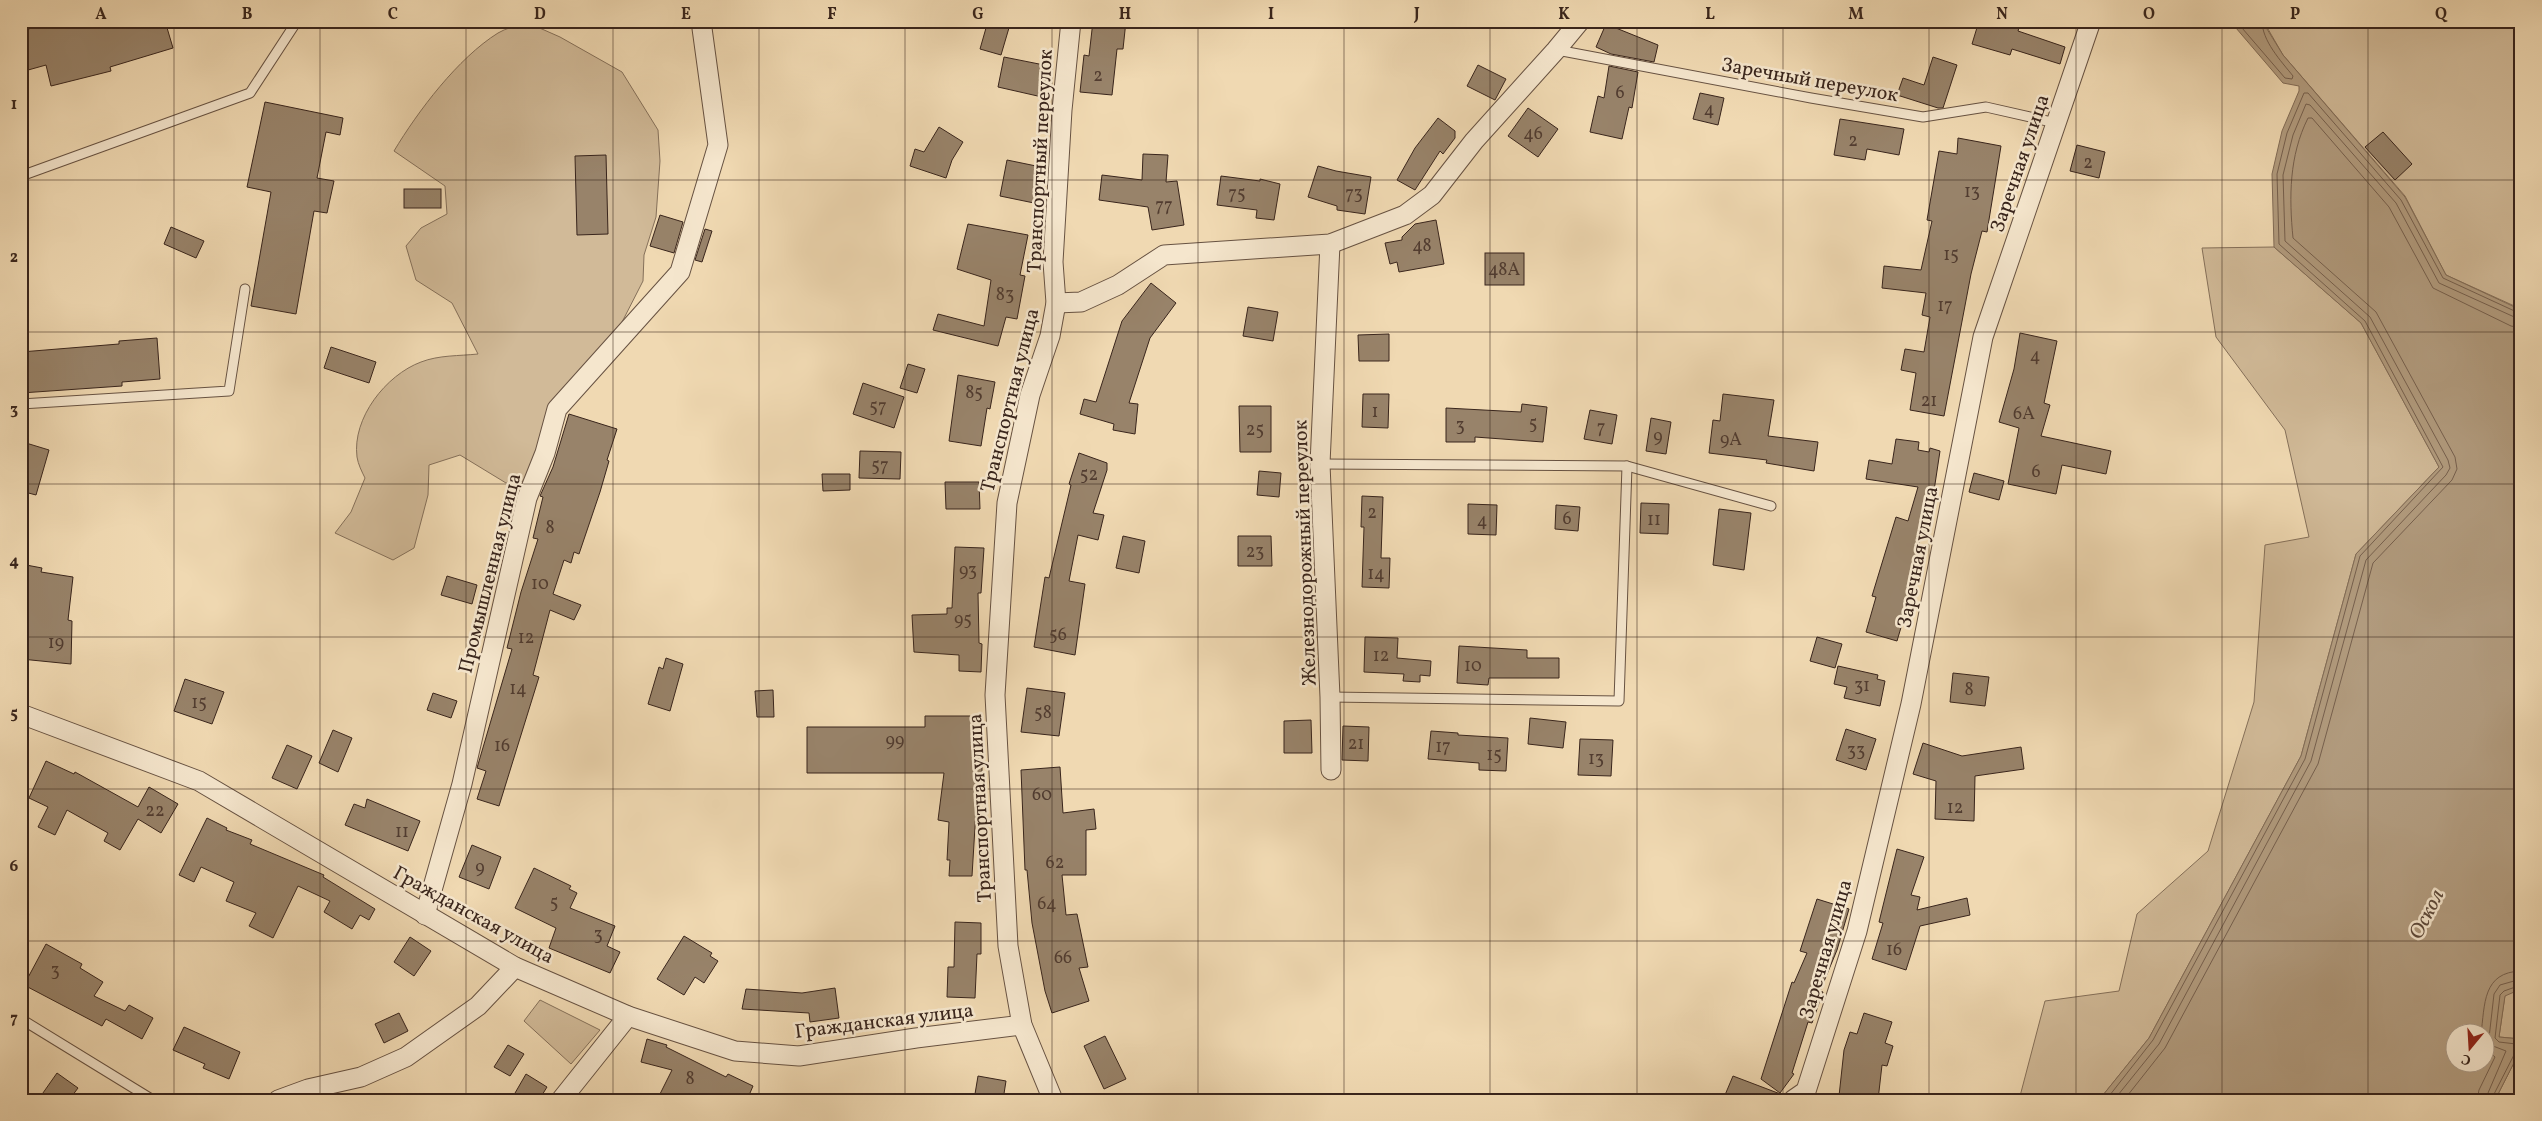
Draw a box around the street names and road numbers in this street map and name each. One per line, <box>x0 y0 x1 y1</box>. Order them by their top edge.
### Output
street label: Транспортный переулок <box>1021 48 1061 274</box>
street label: Заречный переулок <box>1719 52 1901 110</box>
street label: Заречная улица <box>1984 91 2058 236</box>
street label: Транспортная улица <box>975 305 1047 495</box>
street label: Железнодорожный переулок <box>1287 419 1325 687</box>
street label: Промышленная улица <box>453 470 529 676</box>
street label: Заречная улица <box>1891 484 1946 631</box>
street label: Транспортная улица <box>962 713 1000 903</box>
street label: Гражданская улица <box>387 860 559 972</box>
street label: Заречная улица <box>1794 876 1860 1023</box>
street label: Гражданская улица <box>793 997 975 1047</box>

